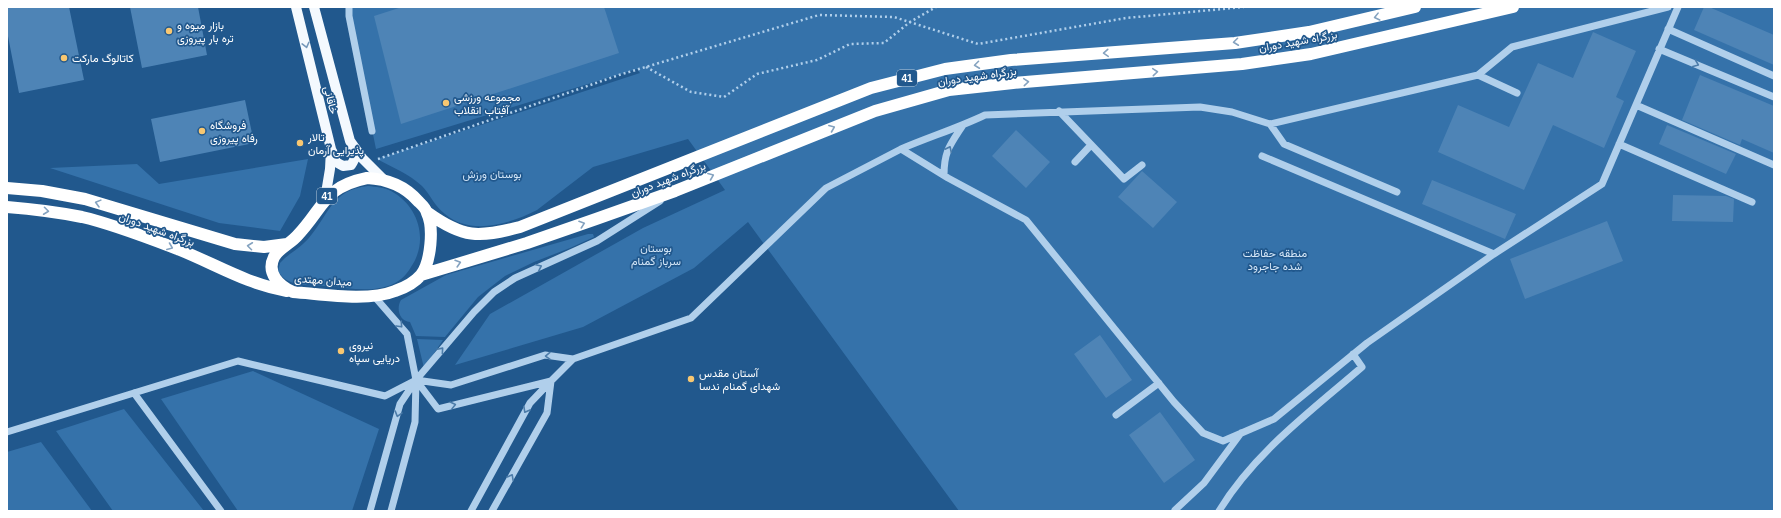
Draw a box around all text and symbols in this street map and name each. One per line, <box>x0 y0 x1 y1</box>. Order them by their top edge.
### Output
one-way arrow <box>1374 12 1381 20</box>
place label: بازار میوه و تره بار پیروزی <box>177 19 234 46</box>
marker: بازار میوه و تره بار پیروزی <box>164 26 174 36</box>
street label: بزرگراه شهید دوران <box>1258 28 1338 55</box>
one-way arrow <box>1233 38 1239 47</box>
one-way arrow <box>301 42 309 48</box>
one-way arrow <box>1103 48 1109 57</box>
place label: کاتالوگ مارکت <box>72 52 134 65</box>
marker: کاتالوگ مارکت <box>59 53 69 63</box>
one-way arrow <box>974 60 980 69</box>
one-way arrow <box>1692 60 1699 68</box>
street label: بزرگراه شهید دوران <box>937 65 1017 88</box>
one-way arrow <box>1152 67 1158 76</box>
road number: 41 <box>897 70 917 86</box>
one-way arrow <box>1023 78 1029 87</box>
street label: خاقانی <box>321 85 340 115</box>
place label: مجموعه ورزشی آفتاب انقلاب <box>454 91 520 117</box>
marker: مجموعه ورزشی آفتاب انقلاب <box>441 98 451 108</box>
place label: فروشگاه رفاه پیروزی <box>210 119 258 146</box>
one-way arrow <box>829 125 836 133</box>
marker: فروشگاه رفاه پیروزی <box>197 126 207 136</box>
place label: تالار پذیرایی آرمان <box>307 131 364 158</box>
marker: تالار پذیرایی آرمان <box>295 138 305 148</box>
one-way arrow <box>944 146 952 153</box>
street label: بزرگراه شهید دوران <box>629 159 708 200</box>
park label: بوستان ورزش <box>463 168 521 181</box>
one-way arrow <box>708 173 715 181</box>
road number: 41 <box>317 188 337 204</box>
one-way arrow <box>95 199 101 207</box>
one-way arrow <box>43 206 49 215</box>
street label: بزرگراه شهید دوران <box>117 210 196 249</box>
one-way arrow <box>579 220 586 229</box>
one-way arrow <box>167 242 174 250</box>
one-way arrow <box>247 242 253 251</box>
park label: بوستان سرباز گمنام <box>631 242 681 269</box>
park label: منطقه حفاظت شده جاجرود <box>1243 247 1307 273</box>
one-way arrow <box>455 259 462 268</box>
one-way arrow <box>534 264 542 272</box>
street label: میدان مهتدی <box>294 272 352 289</box>
one-way arrow <box>395 321 402 328</box>
place label: نیروی دریایی سپاه <box>349 339 400 366</box>
marker: نیروی دریایی سپاه <box>336 346 346 356</box>
one-way arrow <box>437 347 444 355</box>
one-way arrow <box>545 352 551 360</box>
place label: آستان مقدس شهدای گمنام ندسا <box>699 367 781 394</box>
marker: آستان مقدس شهدای گمنام ندسا <box>686 374 696 384</box>
one-way arrow <box>450 402 457 410</box>
one-way arrow <box>523 406 531 414</box>
one-way arrow <box>394 410 402 417</box>
one-way arrow <box>507 474 514 481</box>

